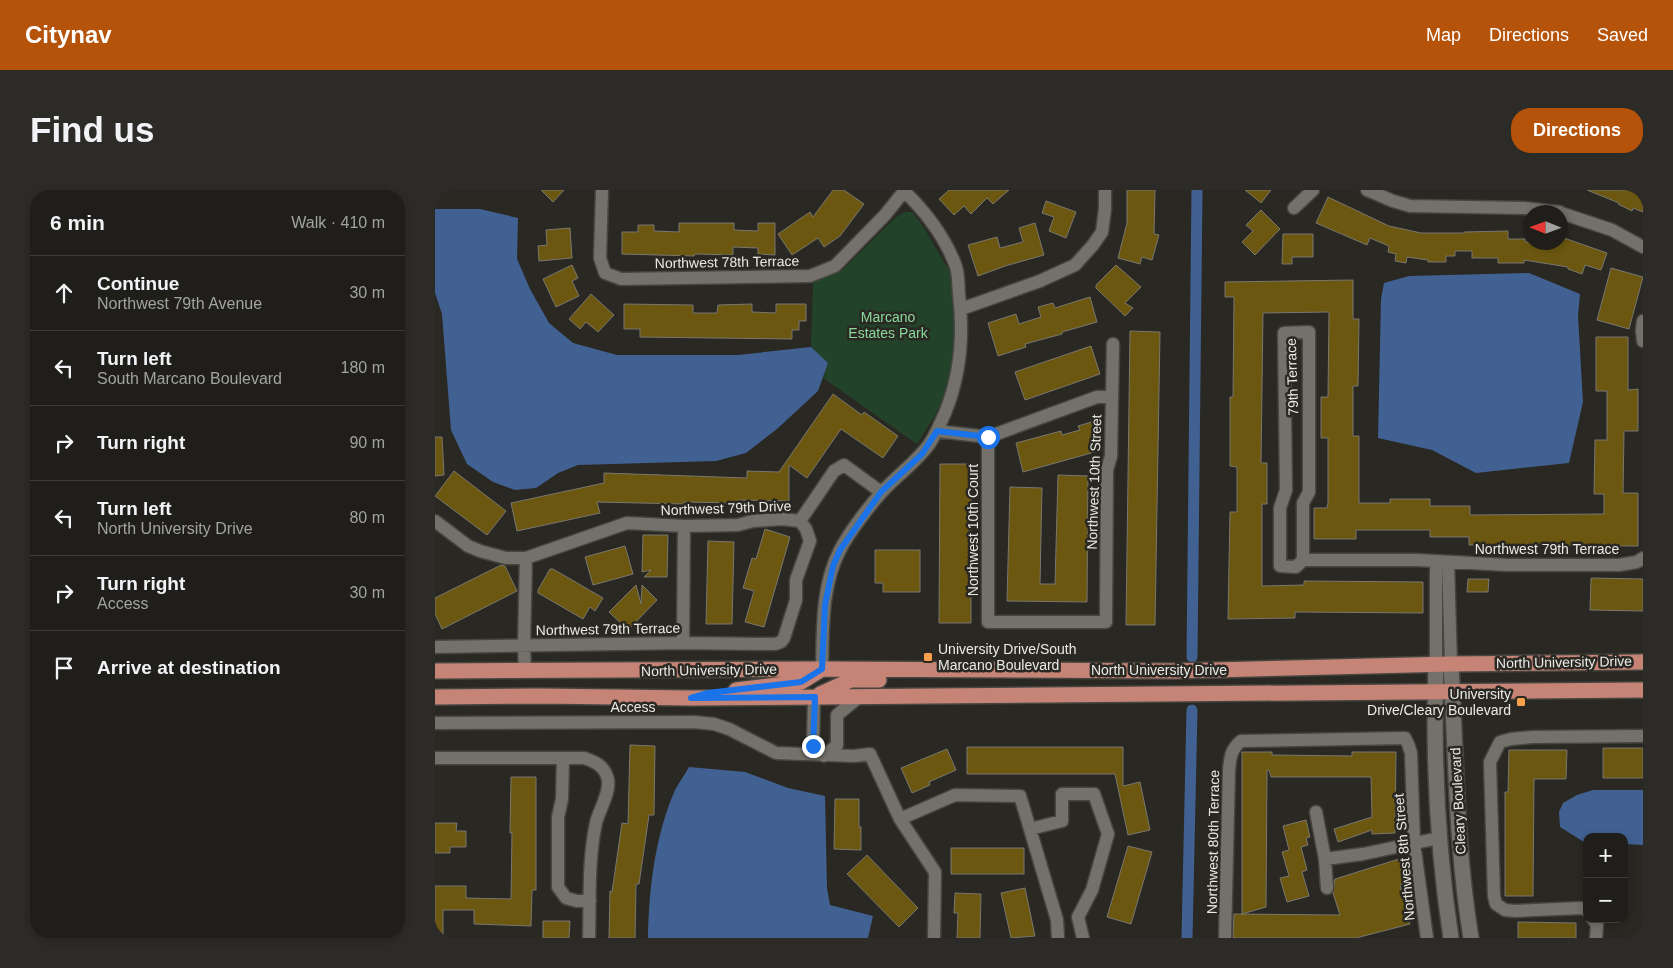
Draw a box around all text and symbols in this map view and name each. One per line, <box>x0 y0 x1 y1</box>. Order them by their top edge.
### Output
text: Citynav <box>25 21 112 48</box>
text: Map <box>1426 25 1461 45</box>
text: Directions <box>1489 25 1569 45</box>
text: Saved <box>1597 25 1648 45</box>
button: Directions <box>1511 108 1643 153</box>
text: Find us <box>30 110 154 149</box>
north arrow <box>1523 205 1568 250</box>
text: 6 min <box>50 211 105 234</box>
text: Walk · 410 m <box>291 214 385 231</box>
street label: Northwest 78th Terrace <box>655 253 800 271</box>
text: Continue <box>97 273 179 294</box>
icon: ahead <box>50 279 78 307</box>
text: 30 m <box>349 284 385 301</box>
text: Northwest 79th Avenue <box>97 295 262 312</box>
park label: Marcano Estates Park <box>848 309 929 341</box>
street label: 79th Terrace <box>1283 338 1301 416</box>
text: Turn left <box>97 348 172 369</box>
icon: left <box>50 354 78 382</box>
text: 180 m <box>341 359 385 376</box>
text: South Marcano Boulevard <box>97 370 282 387</box>
street label: Northwest 10th Street <box>1084 414 1104 550</box>
route start <box>977 426 1000 449</box>
icon: right <box>50 429 78 457</box>
text: Turn right <box>97 432 185 453</box>
text: 90 m <box>349 434 385 451</box>
street label: Northwest 10th Court <box>965 464 981 596</box>
text: Turn left <box>97 498 172 519</box>
street label: Northwest 79th Drive <box>660 498 792 518</box>
icon: left <box>50 504 78 532</box>
text: 80 m <box>349 509 385 526</box>
text: North University Drive <box>97 520 253 537</box>
street label: Northwest 79th Terrace <box>1475 541 1619 557</box>
text: Turn right <box>97 573 185 594</box>
icon: right <box>50 579 78 607</box>
text: 30 m <box>349 584 385 601</box>
text: Access <box>97 595 149 612</box>
street label: Northwest 79th Terrace <box>536 620 681 638</box>
place label: University Drive/South Marcano Boulevard <box>938 641 1077 673</box>
marker: University Drive/South Marcano Boulevard <box>922 651 934 663</box>
street label: North University Drive <box>1496 653 1632 671</box>
icon: arrive <box>50 654 78 682</box>
text: Arrive at destination <box>97 657 281 678</box>
street label: North University Drive <box>641 661 777 679</box>
street label: North University Drive <box>1091 662 1227 678</box>
place label: University Drive/Cleary Boulevard <box>1367 686 1511 718</box>
marker: University Drive/Cleary Boulevard <box>1515 696 1527 708</box>
street label: Access <box>610 699 656 715</box>
route end <box>802 735 825 758</box>
street label: Cleary Boulevard <box>1447 747 1469 855</box>
street label: Northwest 80th Terrace <box>1204 769 1222 914</box>
street label: Northwest 8th Street <box>1390 793 1418 921</box>
map controls <box>1583 833 1628 923</box>
button: + <box>1583 833 1628 878</box>
button: − <box>1583 878 1628 923</box>

